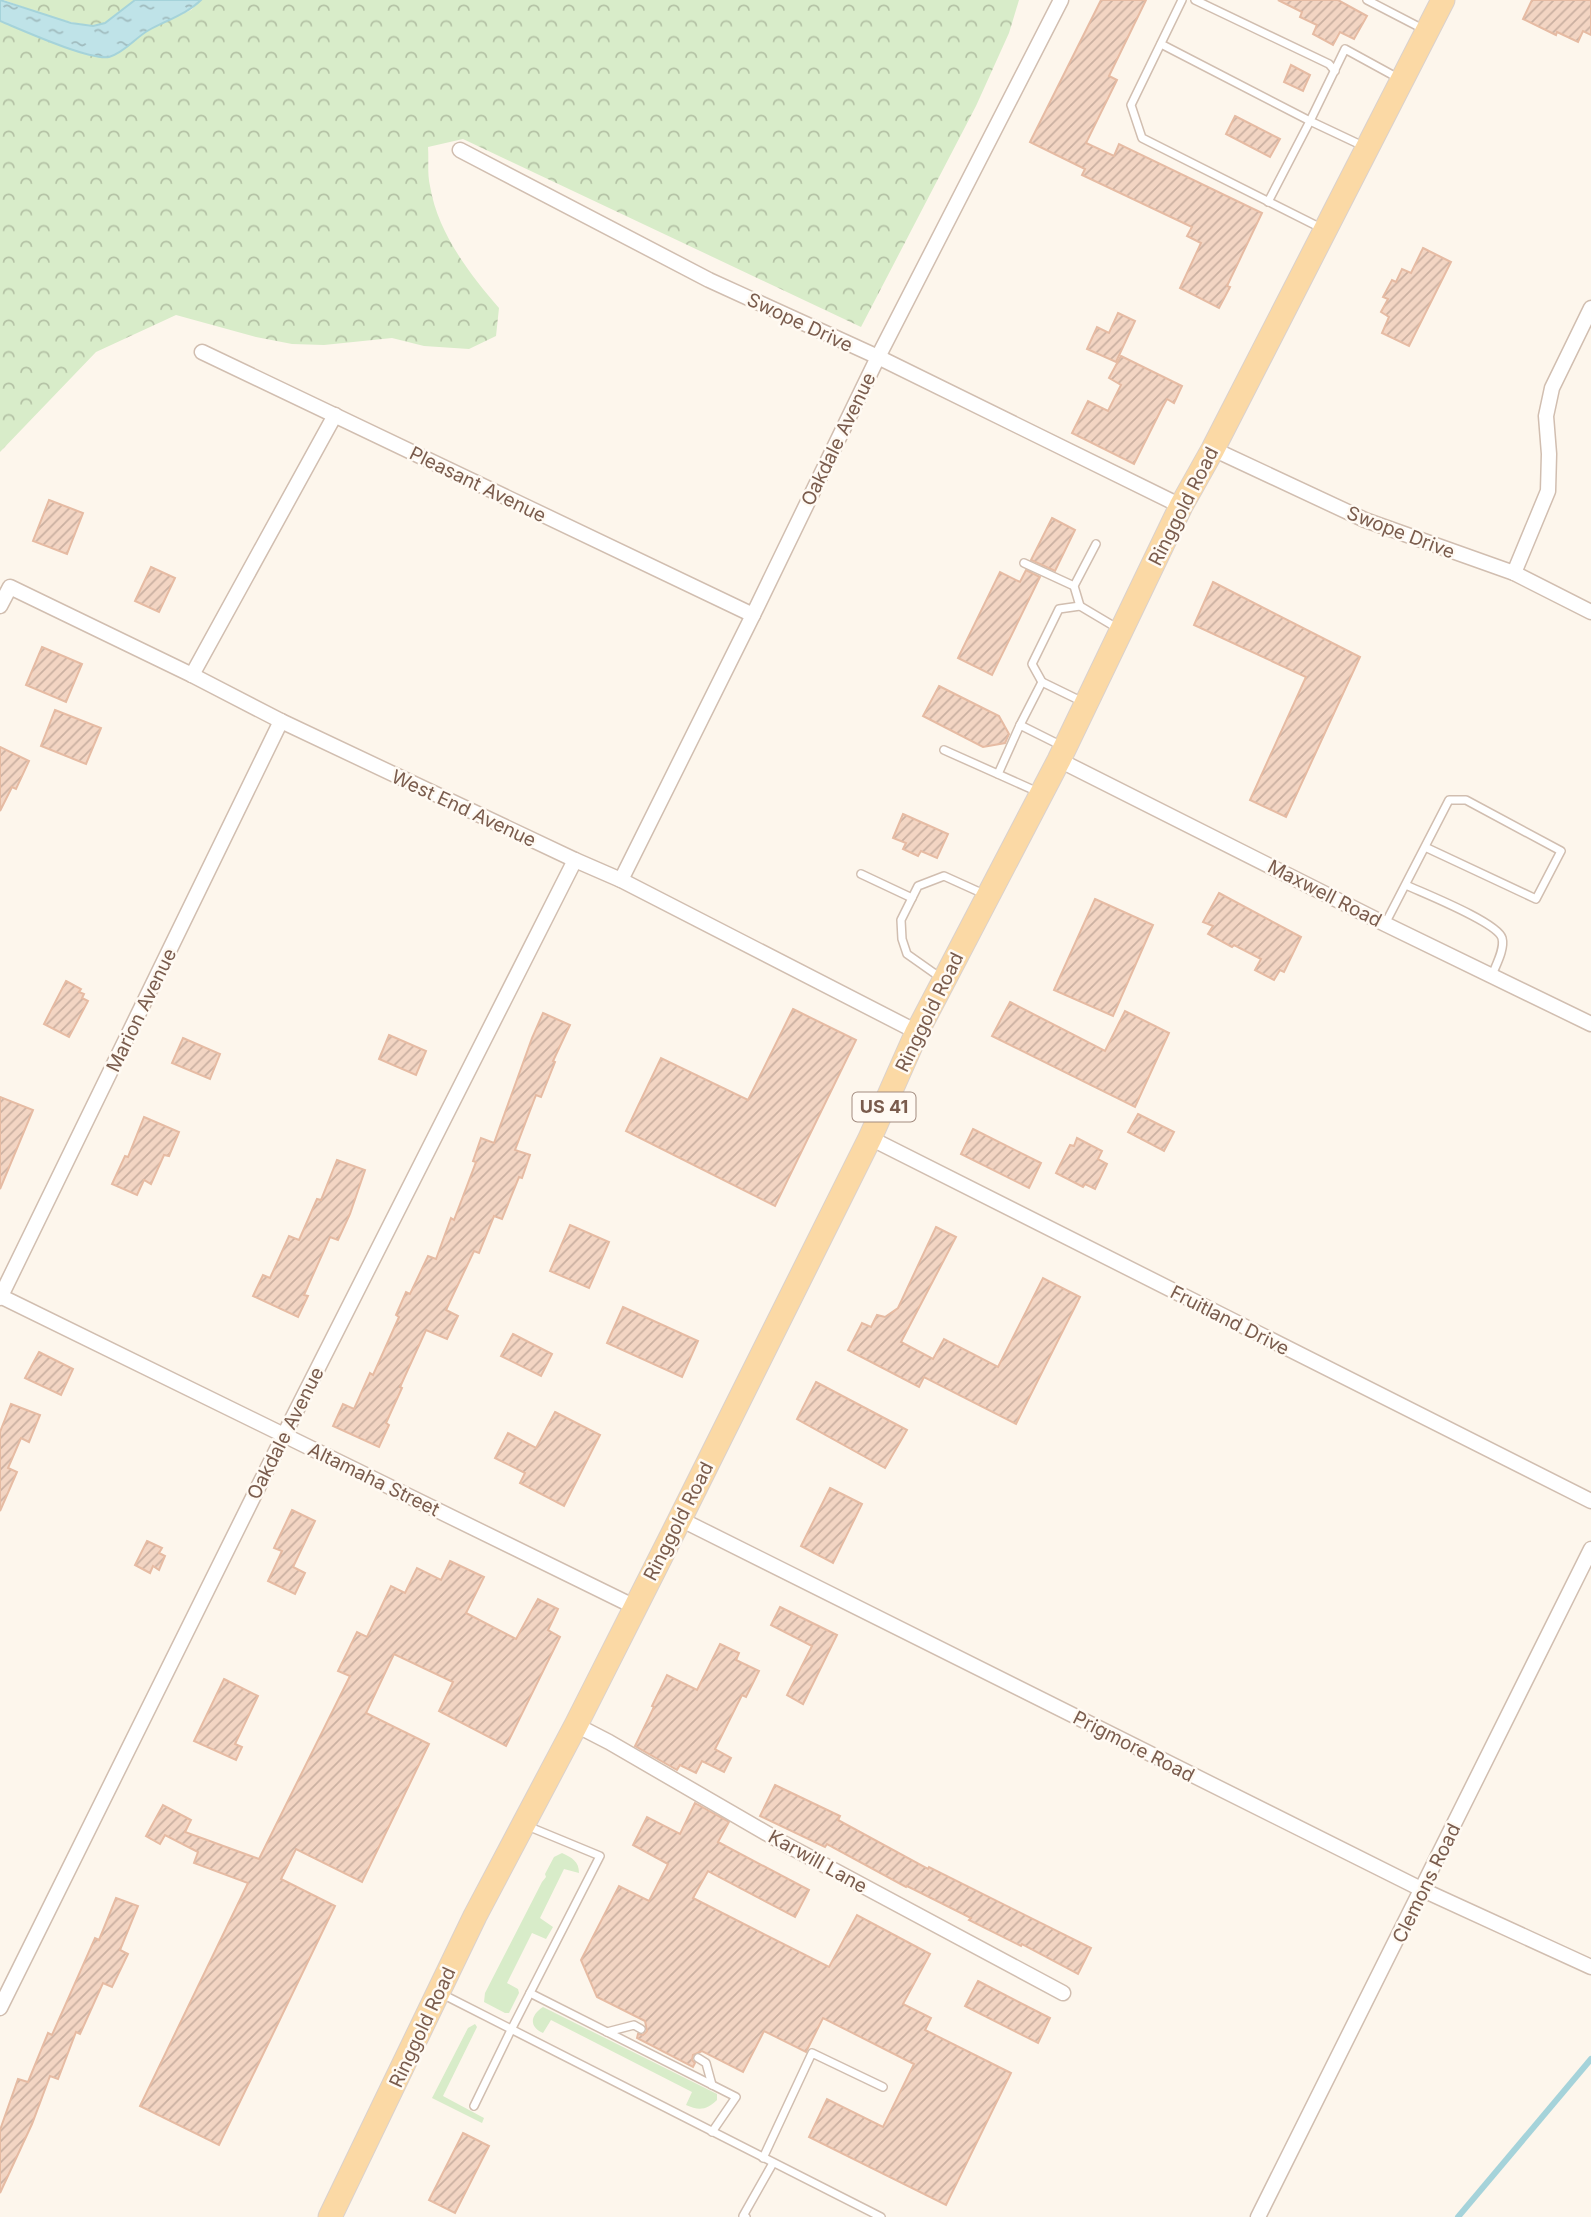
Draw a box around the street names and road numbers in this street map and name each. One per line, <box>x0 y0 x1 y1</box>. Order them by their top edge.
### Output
street label: Swope Drive <box>743 288 856 357</box>
street label: Oakdale Avenue <box>796 369 881 510</box>
street label: Pleasant Avenue <box>406 441 550 527</box>
street label: Ringgold Road <box>1144 443 1223 569</box>
street label: Swope Drive <box>1343 501 1458 564</box>
street label: West End Avenue <box>388 765 540 852</box>
street label: Maxwell Road <box>1264 855 1386 932</box>
street label: Marion Avenue <box>102 945 181 1076</box>
street label: Ringgold Road <box>891 949 968 1076</box>
road number: US 41 <box>852 1092 916 1122</box>
street label: Fruitland Drive <box>1166 1281 1293 1360</box>
street label: Oakdale Avenue <box>242 1363 329 1503</box>
street label: Altamaha Street <box>304 1438 443 1521</box>
street label: Ringgold Road <box>639 1458 718 1584</box>
street label: Prigmore Road <box>1069 1706 1198 1787</box>
street label: Clemons Road <box>1388 1820 1465 1947</box>
street label: Karwill Lane <box>764 1825 871 1898</box>
street label: Ringgold Road <box>385 1963 460 2091</box>

